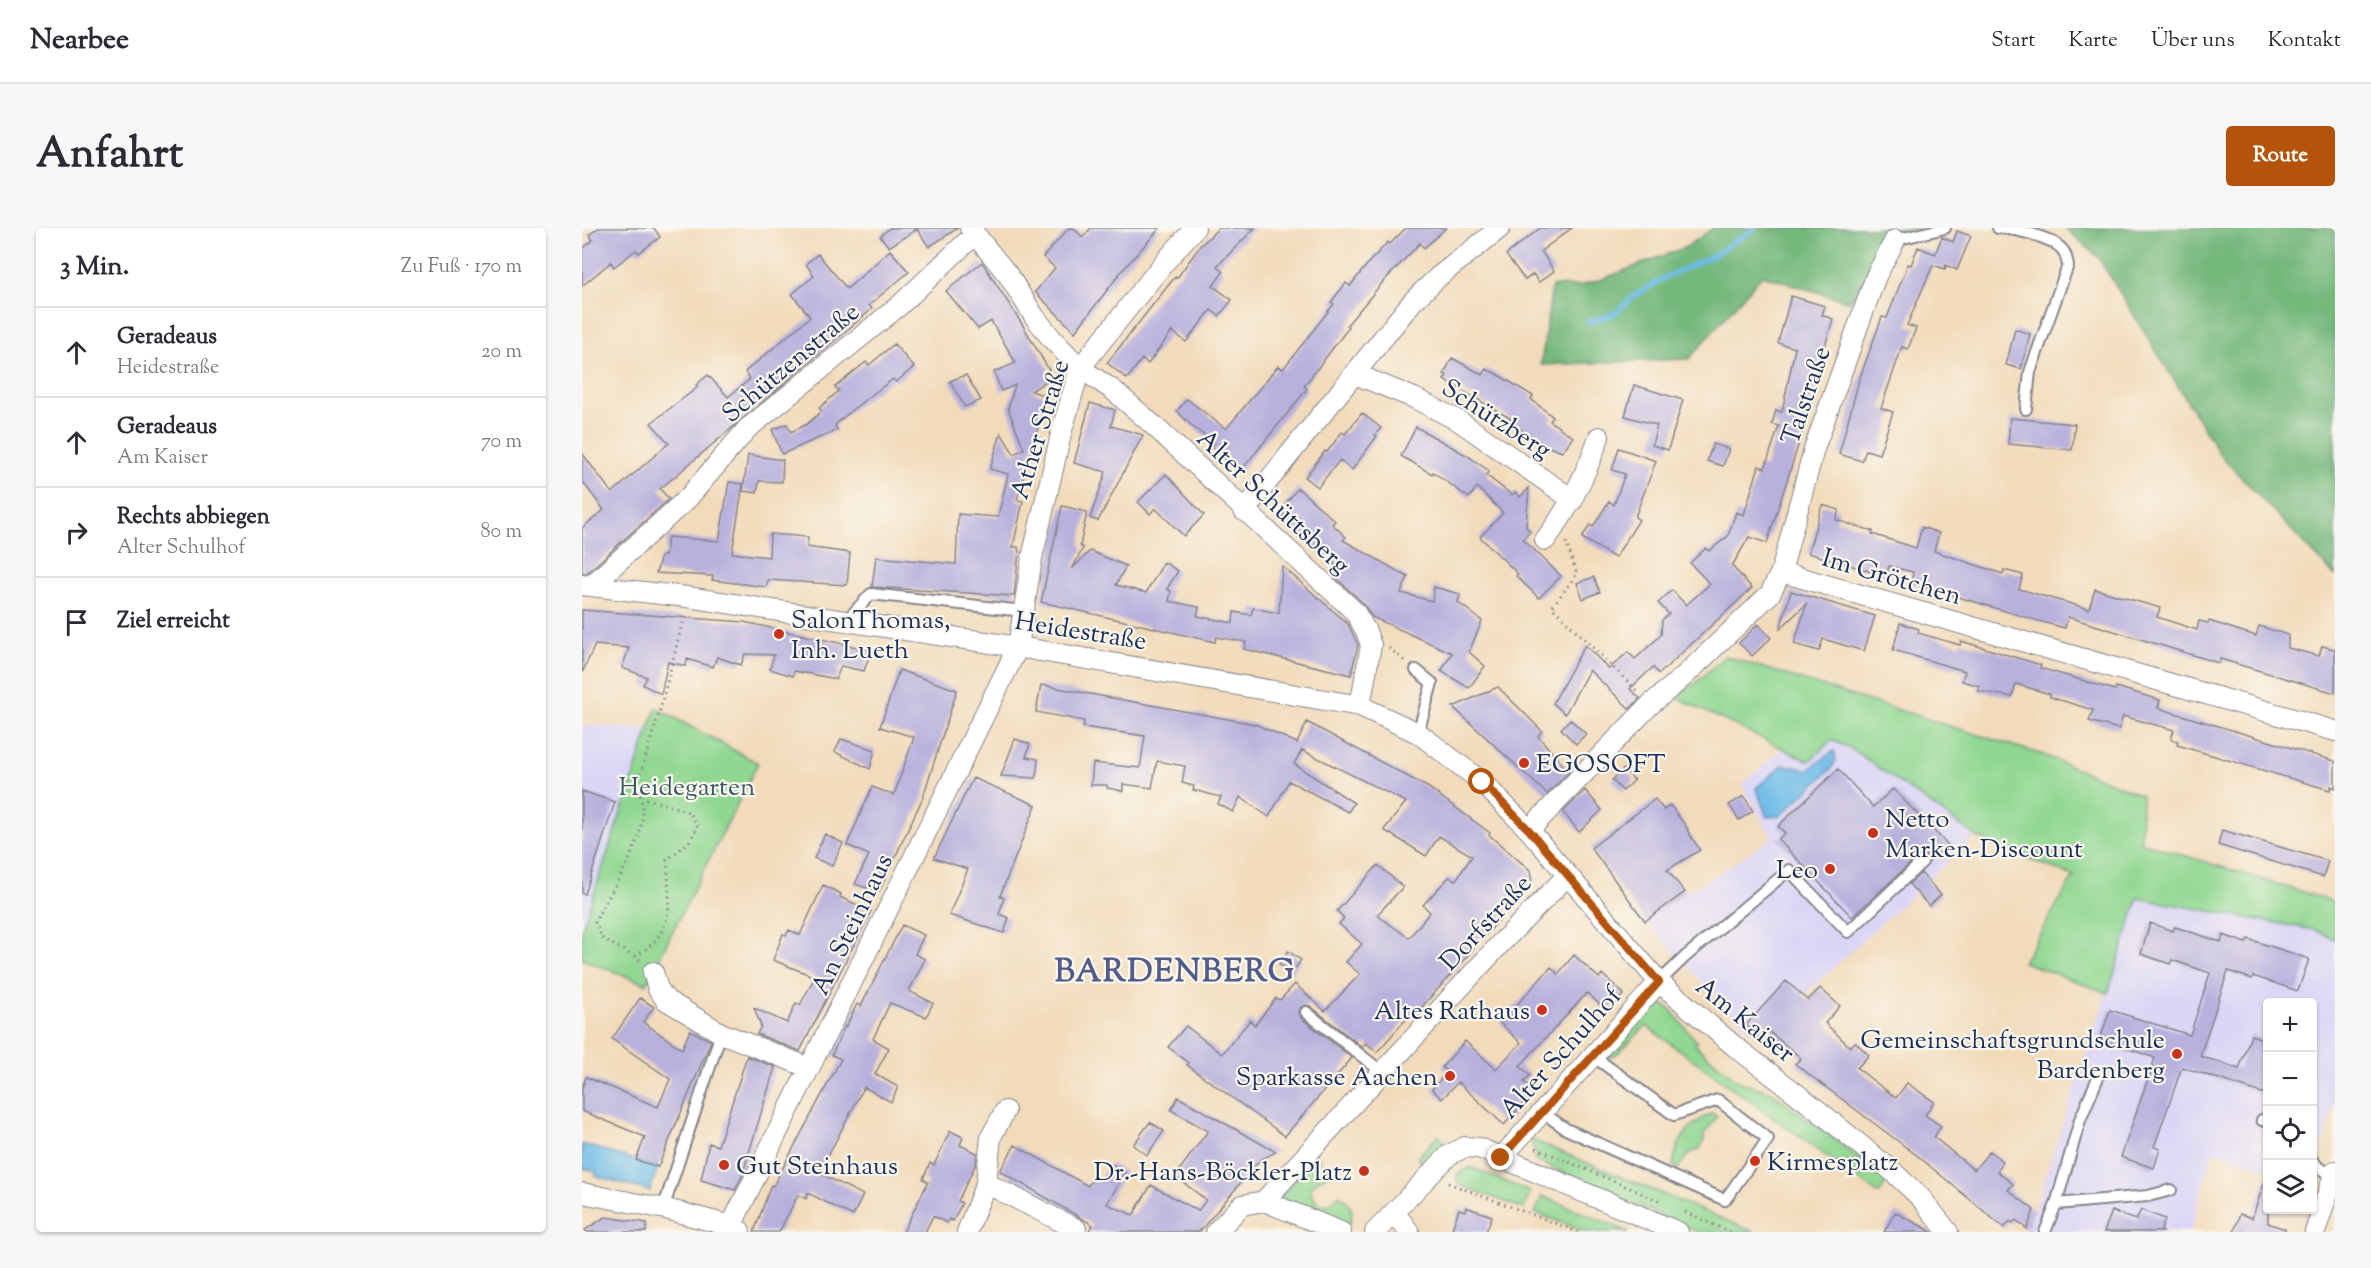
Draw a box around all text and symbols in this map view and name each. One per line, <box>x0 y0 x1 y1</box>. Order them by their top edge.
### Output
text: Nearbee <box>30 21 129 61</box>
text: Start <box>1991 26 2035 56</box>
text: Karte <box>2068 26 2118 56</box>
text: Über uns <box>2151 26 2235 56</box>
text: Kontakt <box>2268 26 2341 56</box>
text: Anfahrt <box>36 126 183 186</box>
button: Route <box>2226 126 2335 186</box>
text: 3 Min. <box>60 249 129 286</box>
text: Zu Fuß · 170 m <box>401 253 522 282</box>
street label: Schützenstraße <box>715 295 869 433</box>
text: Geradeaus <box>117 322 217 354</box>
icon: ahead <box>60 336 93 369</box>
text: 20 m <box>481 338 522 367</box>
street label: Talstraße <box>1773 342 1841 450</box>
text: Heidestraße <box>117 354 219 383</box>
street label: Ather Straße <box>1003 355 1080 504</box>
street label: Schützberg <box>1433 371 1558 469</box>
text: Geradeaus <box>117 412 217 444</box>
street label: Alter Schüttsberg <box>1187 422 1357 584</box>
icon: ahead <box>60 426 93 459</box>
text: 70 m <box>481 428 522 457</box>
text: Am Kaiser <box>117 444 208 473</box>
text: Rechts abbiegen <box>117 502 270 534</box>
icon: right <box>60 516 93 549</box>
text: 80 m <box>481 518 522 547</box>
text: Alter Schulhof <box>117 534 245 563</box>
street label: Im Grötchen <box>1817 541 1965 616</box>
place label: SalonThomas, Inh. Lueth <box>791 603 950 670</box>
street label: Heidestraße <box>1012 604 1149 661</box>
icon: arrive <box>60 606 93 639</box>
text: Ziel erreicht <box>117 606 230 638</box>
marker: SalonThomas, Inh. Lueth <box>772 627 786 641</box>
place label: EGOSOFT <box>1536 747 1666 784</box>
marker: EGOSOFT <box>1517 756 1531 770</box>
route start <box>1468 768 1494 794</box>
park label: Heidegarten <box>619 770 755 807</box>
place label: Netto Marken-Discount <box>1885 802 2083 869</box>
marker: Netto Marken-Discount <box>1866 826 1880 840</box>
street label: An Steinhaus <box>803 848 903 1002</box>
place label: Leo <box>1776 853 1818 890</box>
marker: Leo <box>1823 862 1837 876</box>
street label: Dorfstraße <box>1432 867 1541 980</box>
district label: BARDENBERG <box>1054 950 1296 996</box>
street label: Am Kaiser <box>1687 969 1802 1073</box>
street label: Alter Schulhof <box>1492 978 1632 1128</box>
place label: Altes Rathaus <box>1374 994 1530 1031</box>
map controls <box>2263 998 2317 1214</box>
button: + <box>2263 998 2317 1052</box>
marker: Altes Rathaus <box>1535 1003 1549 1017</box>
place label: Gemeinschaftsgrundschule Bardenberg <box>1860 1023 2165 1090</box>
marker: Gemeinschaftsgrundschule Bardenberg <box>2170 1047 2184 1061</box>
button: − <box>2263 1052 2317 1106</box>
place label: Sparkasse Aachen <box>1236 1060 1438 1097</box>
marker: Sparkasse Aachen <box>1443 1069 1457 1083</box>
button: locate <box>2263 1106 2317 1160</box>
route end <box>1487 1144 1513 1170</box>
place label: Kirmesplatz <box>1767 1145 1899 1182</box>
place label: Gut Steinhaus <box>736 1149 898 1186</box>
marker: Kirmesplatz <box>1748 1154 1762 1168</box>
place label: Dr.-Hans-Böckler-Platz <box>1094 1155 1352 1192</box>
marker: Gut Steinhaus <box>717 1158 731 1172</box>
button: layers <box>2263 1160 2317 1214</box>
marker: Dr.-Hans-Böckler-Platz <box>1357 1164 1371 1178</box>

